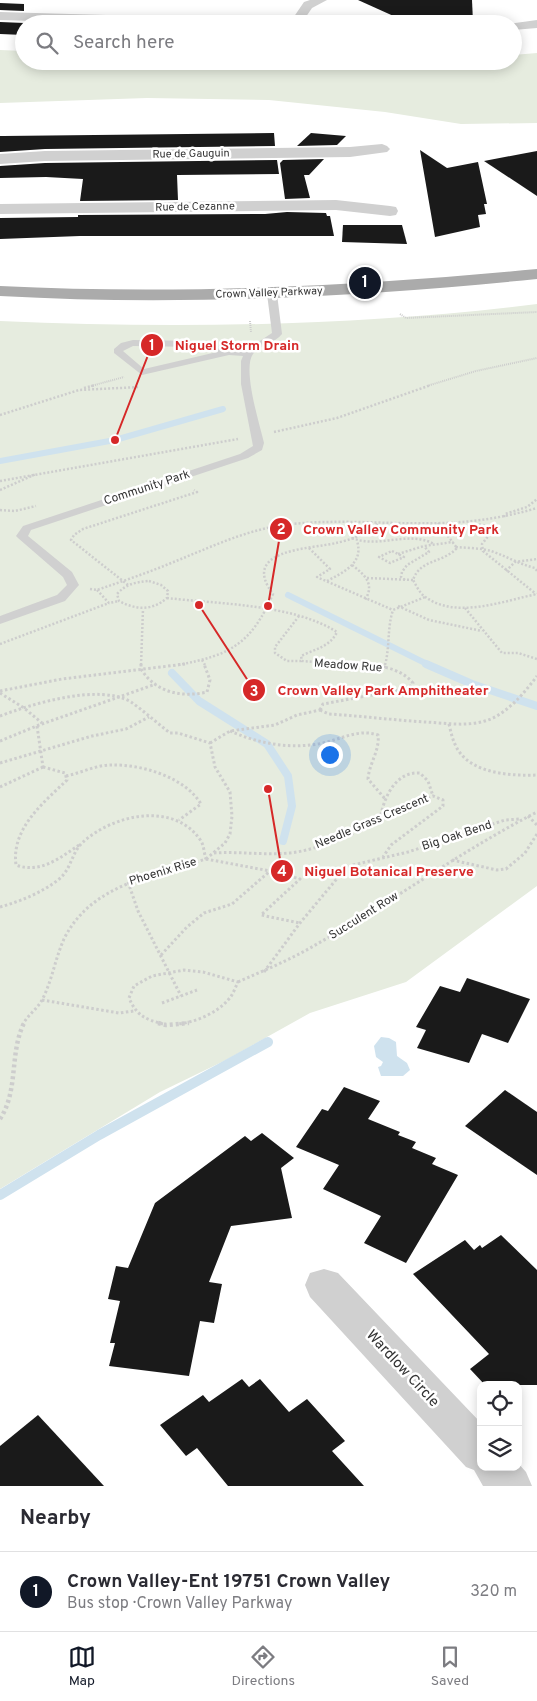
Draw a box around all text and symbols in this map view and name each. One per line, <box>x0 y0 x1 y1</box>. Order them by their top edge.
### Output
search box <box>15 15 522 70</box>
icon: search <box>33 29 61 57</box>
text: Search here <box>73 31 175 55</box>
street label: Rue de Gauguin <box>152 146 230 162</box>
street label: Rue de Cezanne <box>155 199 235 215</box>
pin: 1 <box>349 264 381 302</box>
street label: Crown Valley Parkway <box>215 284 323 302</box>
callout: Niguel Storm Drain <box>139 331 309 360</box>
text: 1 <box>149 337 155 356</box>
text: Niguel Storm Drain <box>175 338 299 355</box>
street label: Community Park <box>102 467 192 509</box>
callout: Crown Valley Community Park <box>268 514 510 543</box>
text: 2 <box>276 521 286 540</box>
text: Crown Valley Community Park <box>303 522 499 539</box>
street label: Meadow Rue <box>313 656 383 676</box>
callout: Crown Valley Park Amphitheater <box>242 676 499 705</box>
text: 3 <box>250 683 259 702</box>
text: Crown Valley Park Amphitheater <box>277 683 489 700</box>
your location <box>317 742 343 768</box>
street label: Needle Grass Crescent <box>313 791 431 853</box>
street label: Big Oak Bend <box>420 817 494 855</box>
street label: Phoenix Rise <box>127 854 199 890</box>
callout: Niguel Botanical Preserve <box>269 856 484 885</box>
text: 4 <box>277 863 287 882</box>
text: Niguel Botanical Preserve <box>304 864 474 881</box>
street label: Succulent Row <box>326 888 402 944</box>
street label: Wardlow Circle <box>361 1326 443 1412</box>
map controls <box>477 1381 522 1471</box>
button: locate <box>477 1381 522 1426</box>
button: layers <box>477 1426 522 1471</box>
text: Nearby <box>20 1505 91 1532</box>
text: Crown Valley-Ent 19751 Crown Valley <box>67 1570 390 1594</box>
text: 1 <box>33 1582 39 1602</box>
text: 320 m <box>470 1582 517 1602</box>
text: Bus stop · Crown Valley Parkway <box>67 1594 292 1614</box>
tab: Map <box>68 1643 96 1690</box>
tab: Directions <box>231 1643 295 1690</box>
tab: Saved <box>431 1643 469 1690</box>

